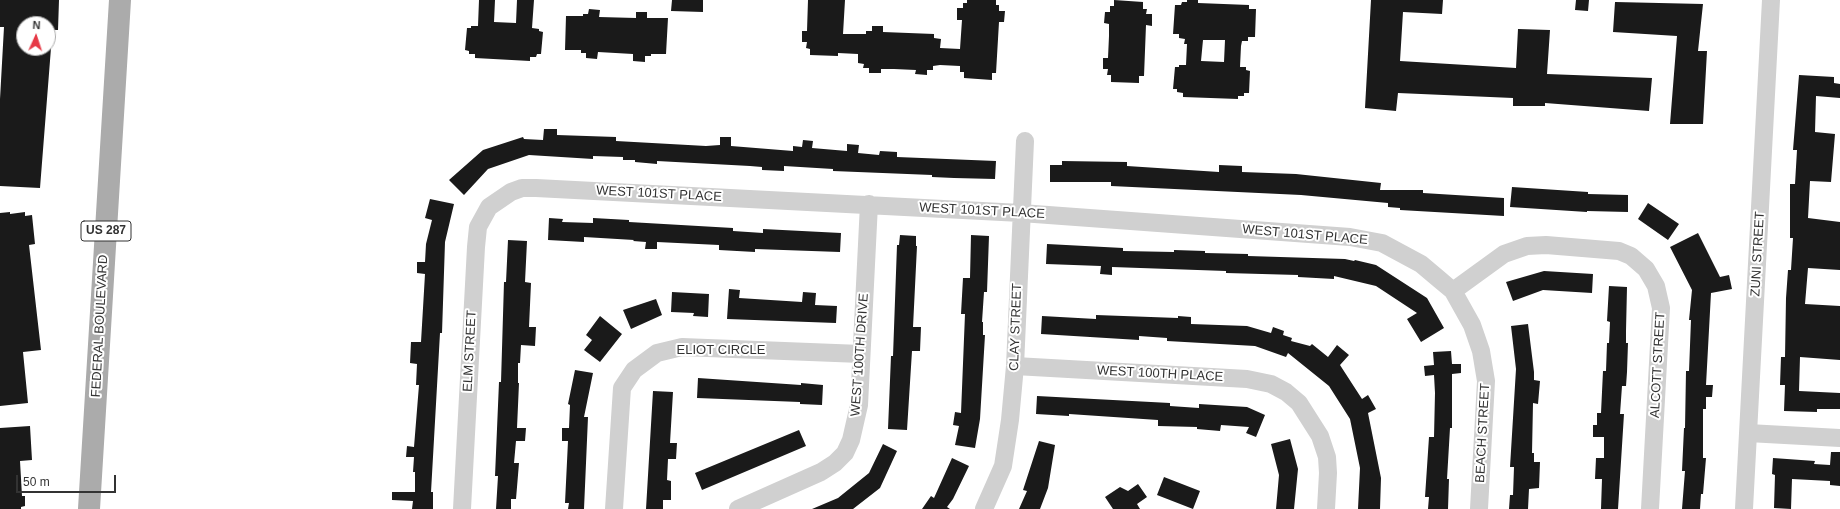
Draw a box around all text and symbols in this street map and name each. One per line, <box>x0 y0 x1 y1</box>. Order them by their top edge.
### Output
north arrow <box>16 16 56 56</box>
text: N <box>32 19 41 31</box>
street label: WEST 101ST PLACE <box>596 183 722 205</box>
street label: WEST 101ST PLACE <box>919 200 1045 222</box>
street label: ZUNI STREET <box>1748 211 1768 297</box>
road number: US 287 <box>81 221 131 241</box>
street label: WEST 101ST PLACE <box>1242 222 1368 248</box>
street label: FEDERAL BOULEVARD <box>88 254 112 398</box>
street label: CLAY STREET <box>1007 283 1025 371</box>
street label: WEST 100TH DRIVE <box>848 293 872 417</box>
street label: ELM STREET <box>460 310 480 392</box>
street label: ALCOTT STREET <box>1647 312 1669 418</box>
street label: ELIOT CIRCLE <box>677 342 765 358</box>
street label: WEST 100TH PLACE <box>1096 363 1224 385</box>
street label: BEACH STREET <box>1473 383 1493 483</box>
scale bar <box>18 467 118 493</box>
text: 50 m <box>23 475 50 489</box>

